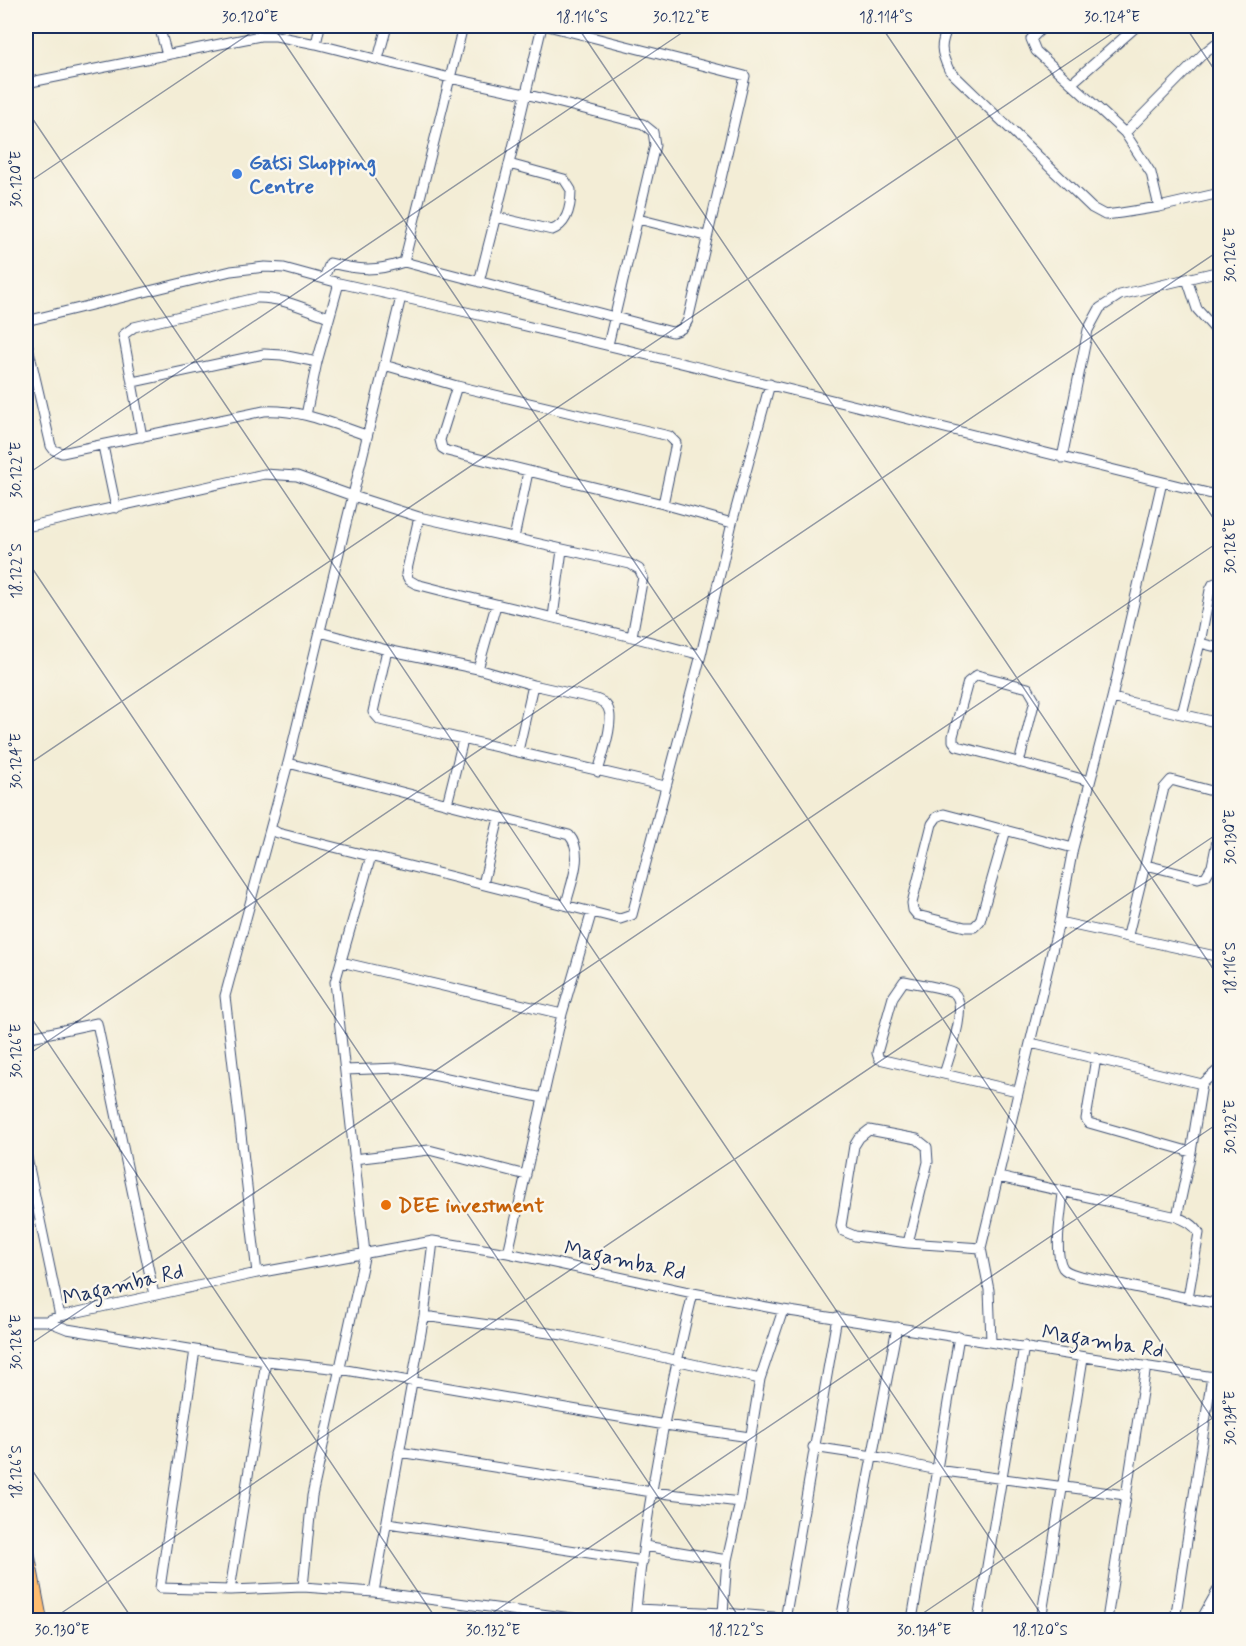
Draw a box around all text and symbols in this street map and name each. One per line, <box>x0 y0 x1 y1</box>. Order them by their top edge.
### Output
text: 30.120°E <box>222 8 278 28</box>
text: 18.116°S <box>556 8 608 28</box>
text: 30.122°E <box>653 8 709 28</box>
text: 18.114°S <box>859 8 913 28</box>
text: 30.124°E <box>1084 8 1140 28</box>
place label: Gatsi Shopping Centre <box>249 149 376 201</box>
text: 30.120°E <box>7 151 27 207</box>
marker: Gatsi Shopping Centre <box>230 167 244 181</box>
text: 30.126°E <box>1221 228 1241 282</box>
text: 30.122°E <box>7 442 27 498</box>
text: 30.128°E <box>1221 518 1241 574</box>
text: 18.122°S <box>7 543 27 599</box>
text: 30.124°E <box>7 733 27 789</box>
text: 30.130°E <box>1221 809 1241 864</box>
text: 18.116°S <box>1221 942 1241 994</box>
text: 30.126°E <box>7 1024 27 1078</box>
text: 30.132°E <box>1221 1099 1241 1154</box>
place label: DEE investment <box>398 1192 544 1220</box>
marker: DEE investment <box>379 1198 393 1212</box>
street label: Magamba Rd <box>561 1234 688 1289</box>
street label: Magamba Rd <box>60 1257 187 1314</box>
text: 30.128°E <box>7 1314 27 1370</box>
street label: Magamba Rd <box>1039 1319 1166 1367</box>
text: 30.134°E <box>1221 1390 1241 1445</box>
text: 18.126°S <box>7 1445 27 1499</box>
text: 30.130°E <box>35 1621 90 1641</box>
text: 30.132°E <box>466 1621 521 1641</box>
text: 18.122°S <box>708 1621 764 1641</box>
text: 30.134°E <box>897 1621 952 1641</box>
text: 18.120°S <box>1012 1621 1068 1641</box>

